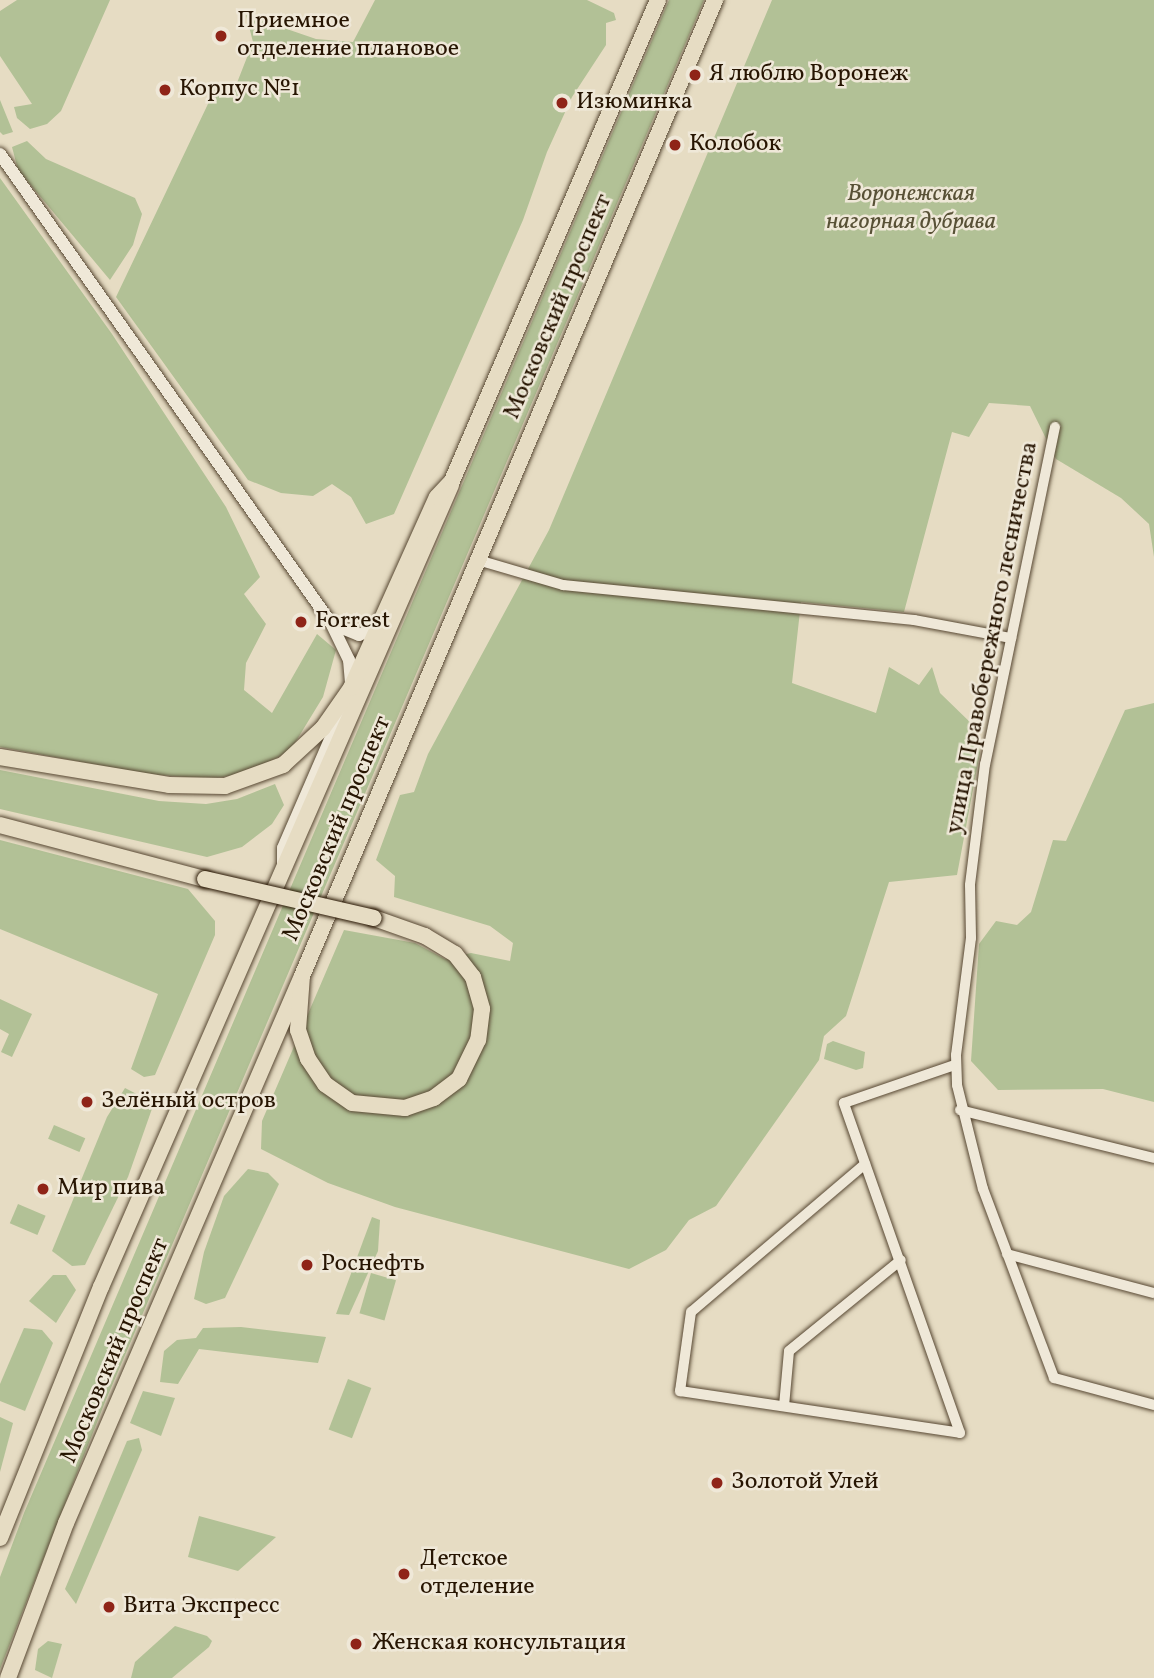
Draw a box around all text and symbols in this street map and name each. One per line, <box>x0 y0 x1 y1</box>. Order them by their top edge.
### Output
place label: Приемное отделение плановое <box>237 8 459 64</box>
marker: Приемное отделение плановое <box>211 26 231 46</box>
place label: Я люблю Воронеж <box>709 61 909 89</box>
marker: Я люблю Воронеж <box>687 67 703 83</box>
place label: Корпус №1 <box>179 76 300 104</box>
marker: Корпус №1 <box>157 82 173 98</box>
place label: Изюминка <box>576 89 693 117</box>
marker: Изюминка <box>554 95 570 111</box>
place label: Колобок <box>689 131 781 159</box>
marker: Колобок <box>667 137 683 153</box>
park label: Воронежская нагорная дубрава <box>826 181 996 237</box>
street label: Московский проспект <box>499 190 619 424</box>
street label: улица Правобережного лесничества <box>941 439 1045 837</box>
place label: Forrest <box>315 608 390 636</box>
marker: Forrest <box>293 614 309 630</box>
street label: Московский проспект <box>278 712 398 946</box>
place label: Зелёный остров <box>101 1088 276 1116</box>
marker: Зелёный остров <box>79 1094 95 1110</box>
place label: Мир пива <box>57 1175 165 1203</box>
marker: Мир пива <box>35 1181 51 1197</box>
street label: Московский проспект <box>56 1234 176 1468</box>
place label: Роснефть <box>321 1251 425 1279</box>
marker: Роснефть <box>299 1257 315 1273</box>
place label: Золотой Улей <box>731 1469 879 1497</box>
marker: Золотой Улей <box>709 1475 725 1491</box>
place label: Детское отделение <box>420 1546 535 1602</box>
marker: Детское отделение <box>394 1564 414 1584</box>
place label: Вита Экспресс <box>123 1593 280 1621</box>
marker: Вита Экспресс <box>101 1599 117 1615</box>
place label: Женская консультация <box>372 1630 626 1658</box>
marker: Женская консультация <box>346 1634 366 1654</box>

